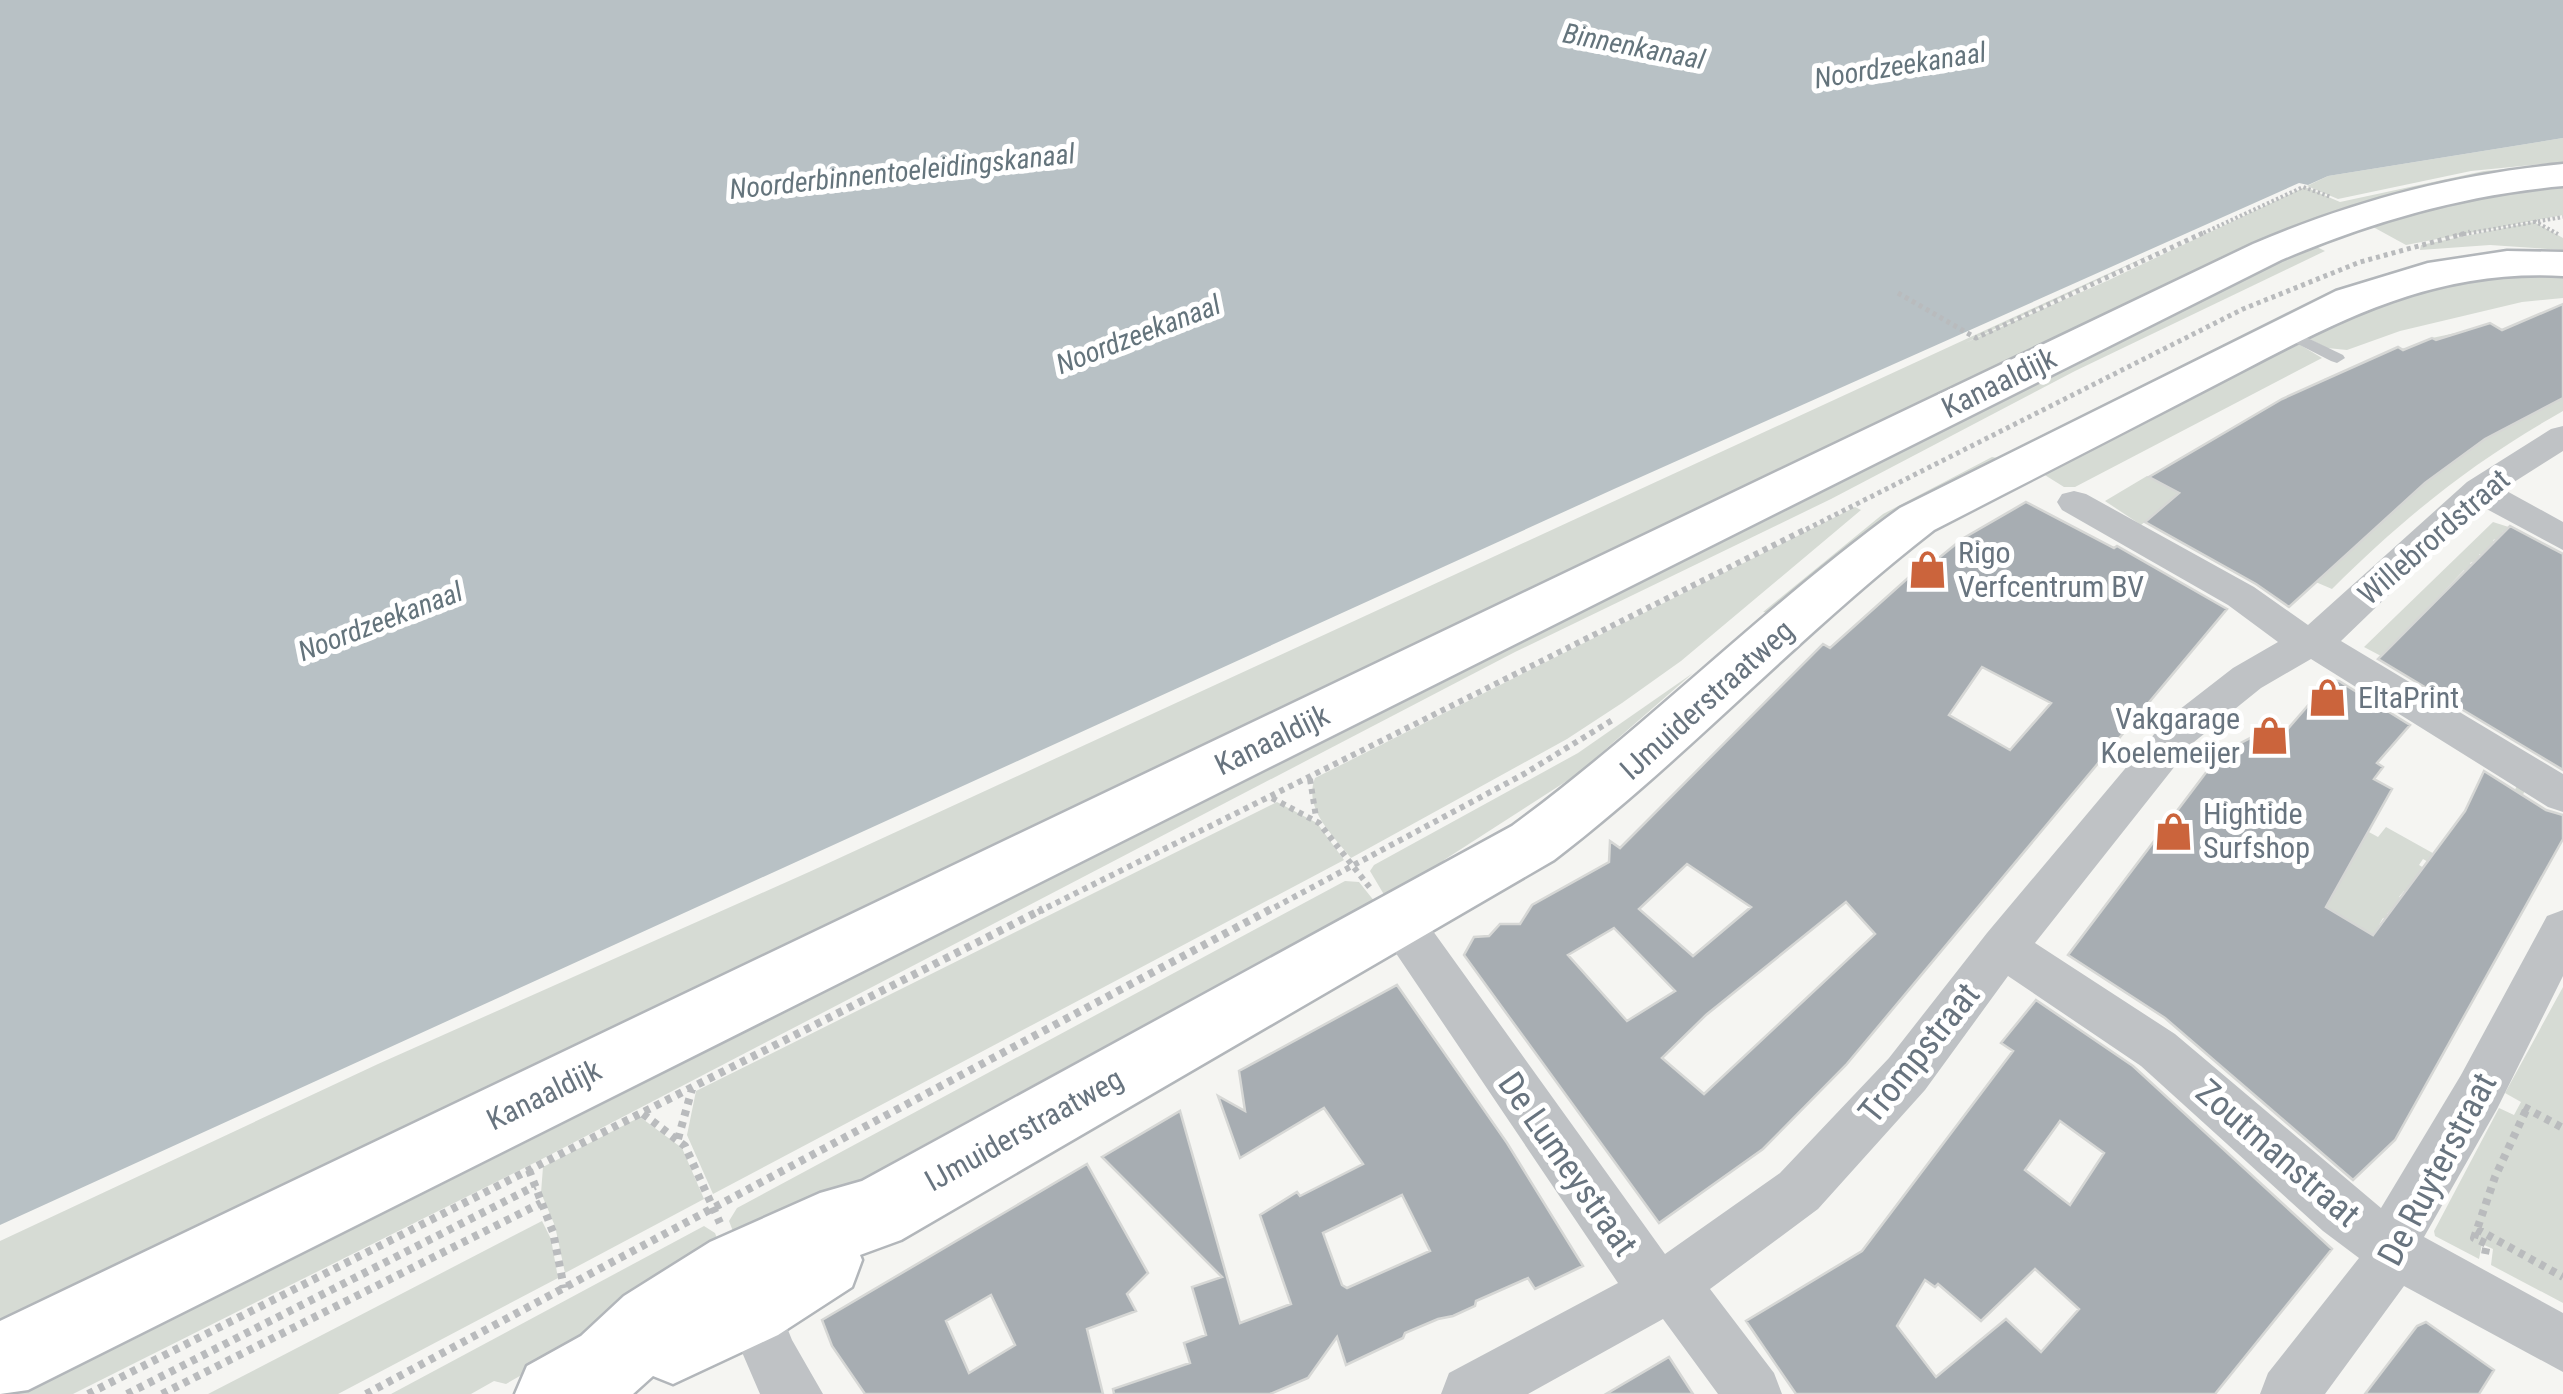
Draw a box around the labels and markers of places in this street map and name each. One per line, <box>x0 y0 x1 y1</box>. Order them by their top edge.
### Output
place label: Rigo Verfcentrum BV <box>1958 535 2144 604</box>
shop icon: Rigo Verfcentrum BV <box>1907 549 1949 591</box>
shop icon: EltaPrint <box>2307 677 2349 719</box>
place label: EltaPrint <box>2358 680 2459 715</box>
place label: Vakgarage Koelemeijer <box>2101 701 2240 770</box>
shop icon: Vakgarage Koelemeijer <box>2249 715 2291 757</box>
place label: Hightide Surfshop <box>2203 796 2310 865</box>
shop icon: Hightide Surfshop <box>2152 810 2194 852</box>

